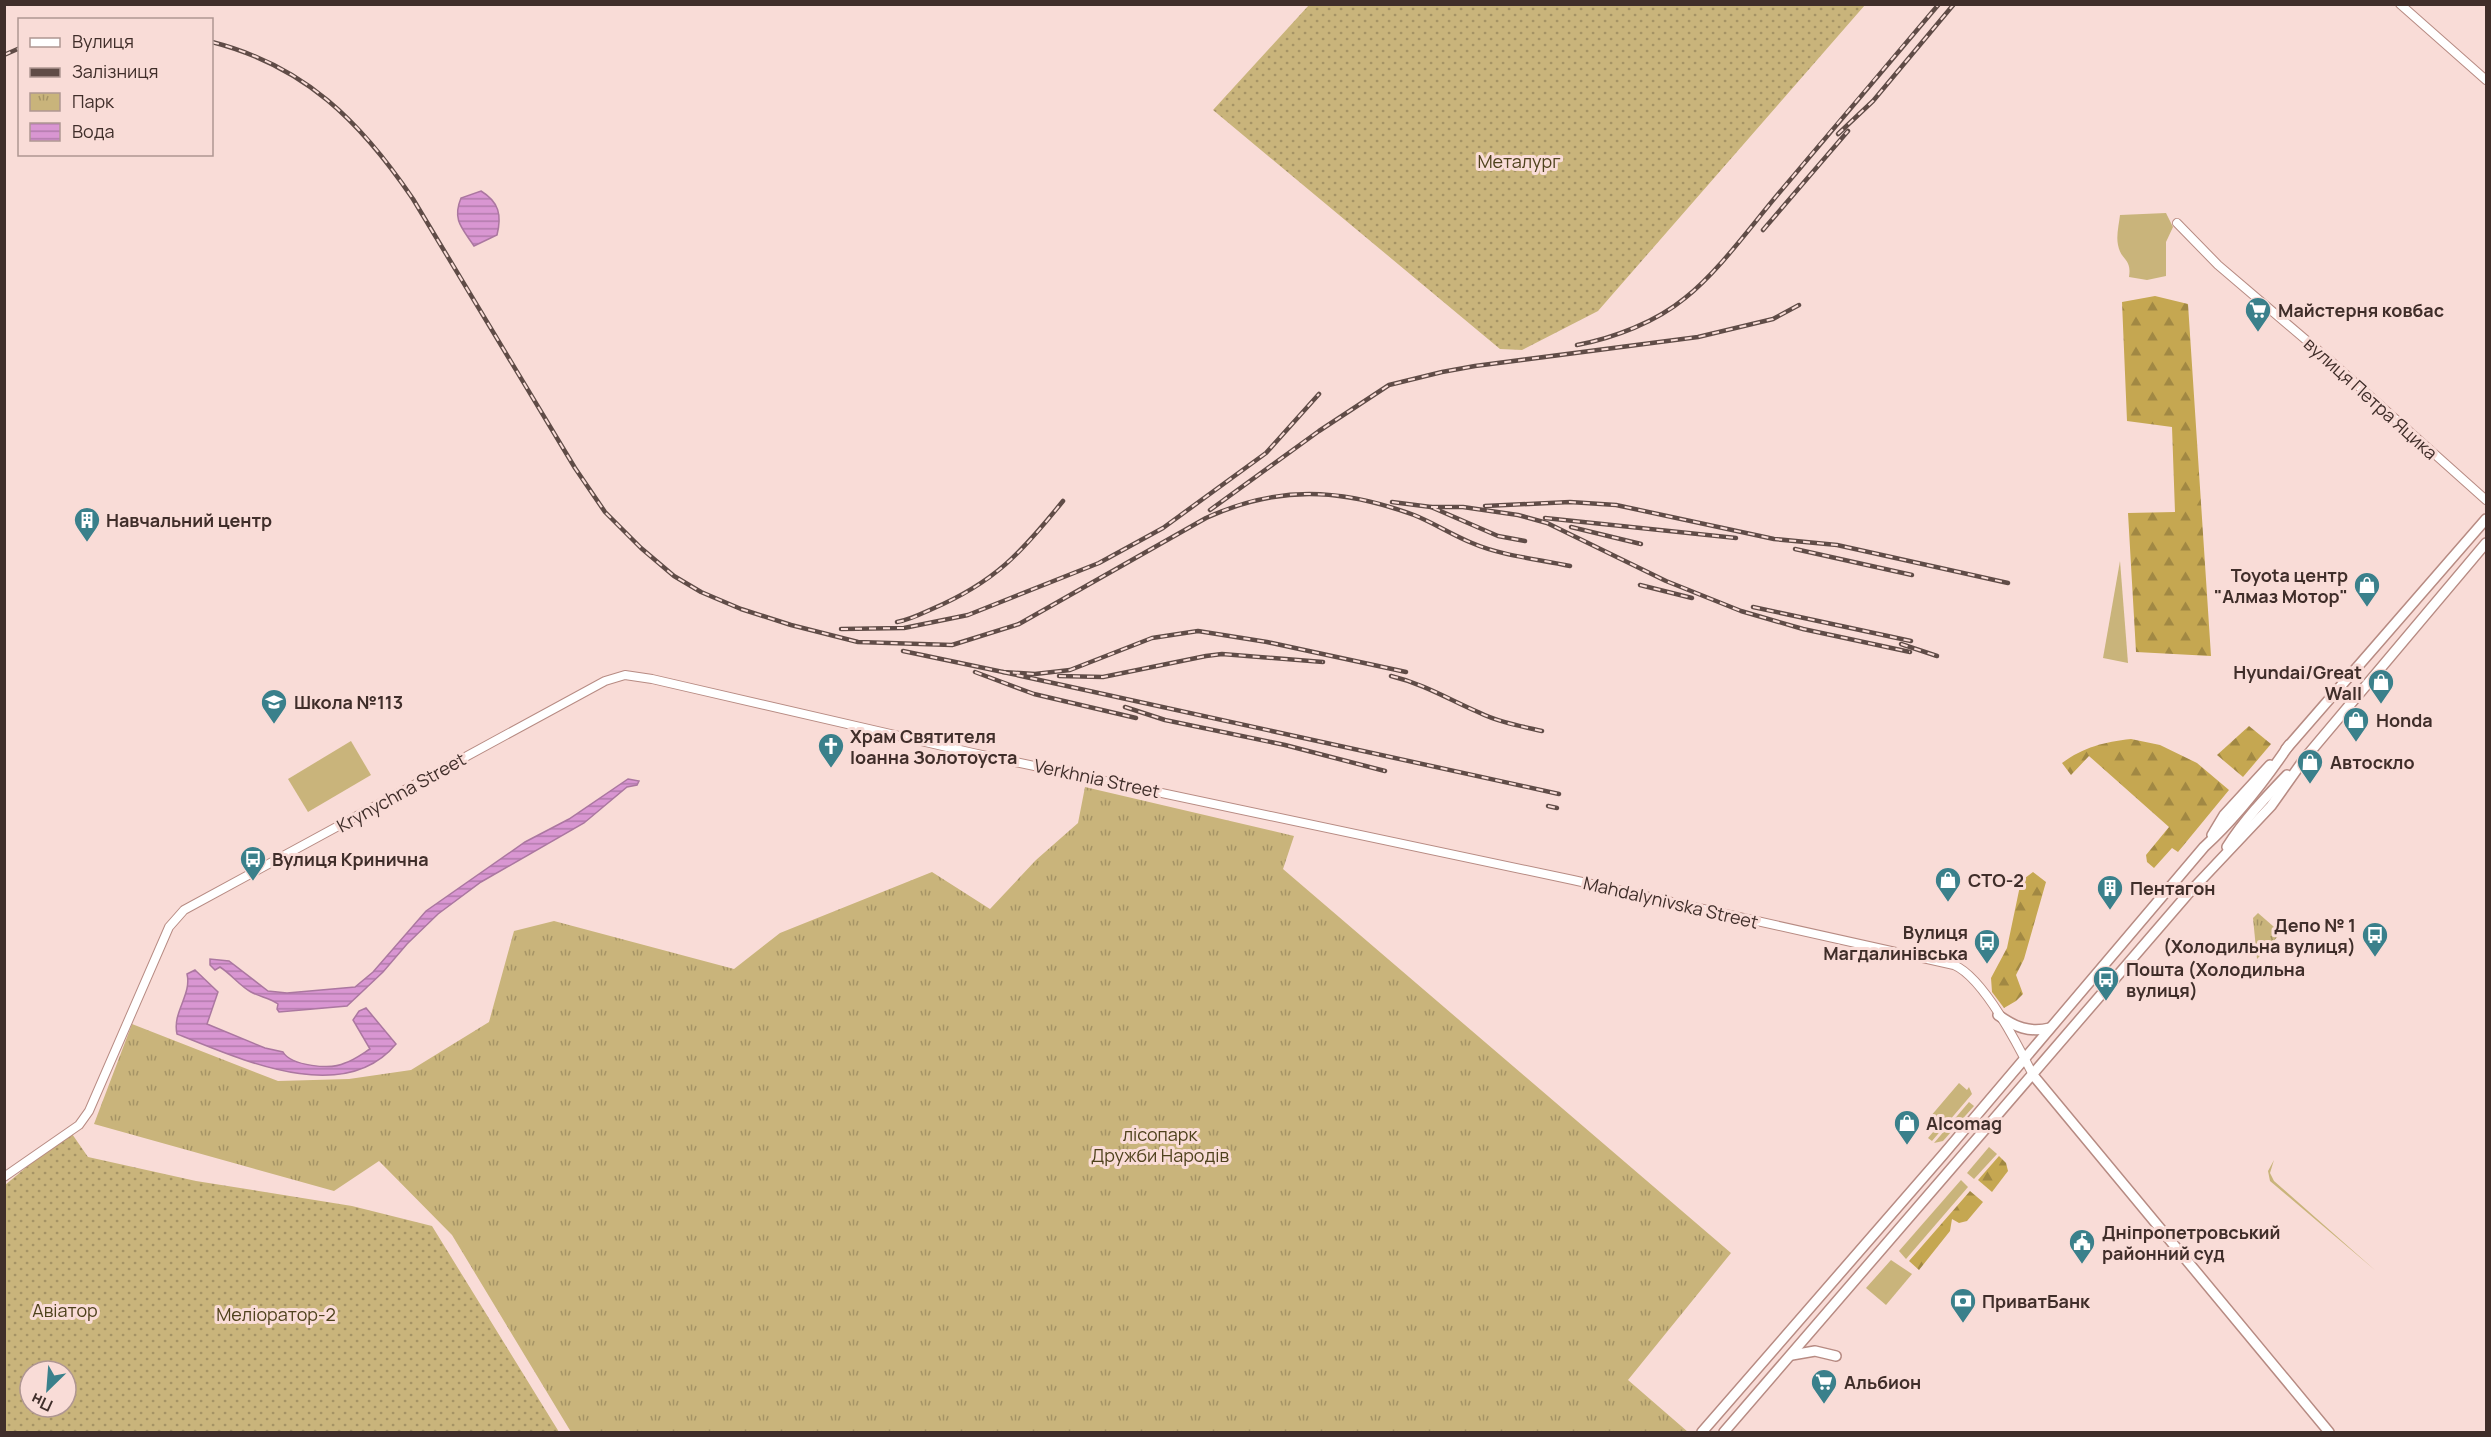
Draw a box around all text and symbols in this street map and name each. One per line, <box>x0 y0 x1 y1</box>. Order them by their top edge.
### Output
legend <box>18 18 213 156</box>
text: Вулиця <box>72 29 134 53</box>
text: Залізниця <box>72 59 158 83</box>
text: Парк <box>72 89 115 113</box>
text: Вода <box>72 119 114 143</box>
park label: Металург <box>1477 149 1561 173</box>
supermarket icon: Майстерня ковбас <box>2243 295 2273 333</box>
place label: Майстерня ковбас <box>2278 298 2444 322</box>
street label: вулиця Петра Яцика <box>2299 332 2443 464</box>
building icon: Навчальний центр <box>72 505 102 543</box>
place label: Навчальний центр <box>106 508 272 532</box>
place label: Toyota центр "Алмаз Мотор" <box>2214 563 2348 608</box>
shop icon: Toyota центр "Алмаз Мотор" <box>2352 570 2382 608</box>
place label: Hyundai/Great Wall <box>2233 660 2362 705</box>
shop icon: Hyundai/Great Wall <box>2366 667 2396 705</box>
school or university icon: Школа №113 <box>259 687 289 725</box>
place label: Школа №113 <box>294 690 403 714</box>
shop icon: Honda <box>2341 705 2371 743</box>
place label: Honda <box>2376 708 2433 732</box>
place label: Храм Святителя Іоанна Золотоуста <box>850 724 1017 769</box>
church icon: Храм Святителя Іоанна Золотоуста <box>816 731 846 769</box>
street label: Krynychna Street <box>332 747 470 837</box>
shop icon: Автоскло <box>2295 747 2325 785</box>
place label: Автоскло <box>2330 750 2415 774</box>
street label: Verkhnia Street <box>1032 753 1162 803</box>
bus stop icon: Вулиця Кринична <box>238 844 268 882</box>
place label: Вулиця Кринична <box>272 847 429 871</box>
shop icon: СТО-2 <box>1933 865 1963 903</box>
place label: СТО-2 <box>1968 868 2024 892</box>
street label: Mahdalynivska Street <box>1581 870 1761 934</box>
building icon: Пентагон <box>2095 873 2125 911</box>
place label: Пентагон <box>2130 876 2216 900</box>
place label: Депо № 1 (Холодильна вулиця) <box>2163 913 2356 958</box>
place label: Вулиця Магдалинівська <box>1823 920 1968 965</box>
bus stop icon: Депо № 1 (Холодильна вулиця) <box>2360 920 2390 958</box>
bus stop icon: Вулиця Магдалинівська <box>1972 927 2002 965</box>
place label: Пошта (Холодильна вулиця) <box>2126 957 2305 1002</box>
bus stop icon: Пошта (Холодильна вулиця) <box>2091 964 2121 1002</box>
shop icon: Alcomag <box>1892 1108 1922 1146</box>
place label: Alcomag <box>1926 1111 2002 1135</box>
park label: лісопарк Дружби Народів <box>1091 1122 1229 1167</box>
place label: Дніпропетровський районний суд <box>2102 1220 2280 1265</box>
public building icon: Дніпропетровський районний суд <box>2067 1227 2097 1265</box>
bank icon: ПриватБанк <box>1948 1286 1978 1324</box>
place label: ПриватБанк <box>1982 1289 2091 1313</box>
park label: Авіатор <box>32 1298 98 1322</box>
park label: Меліоратор-2 <box>216 1302 336 1326</box>
north arrow <box>18 1359 78 1419</box>
supermarket icon: Альбион <box>1809 1367 1839 1405</box>
place label: Альбион <box>1844 1370 1921 1394</box>
text: Пн <box>27 1388 56 1417</box>

